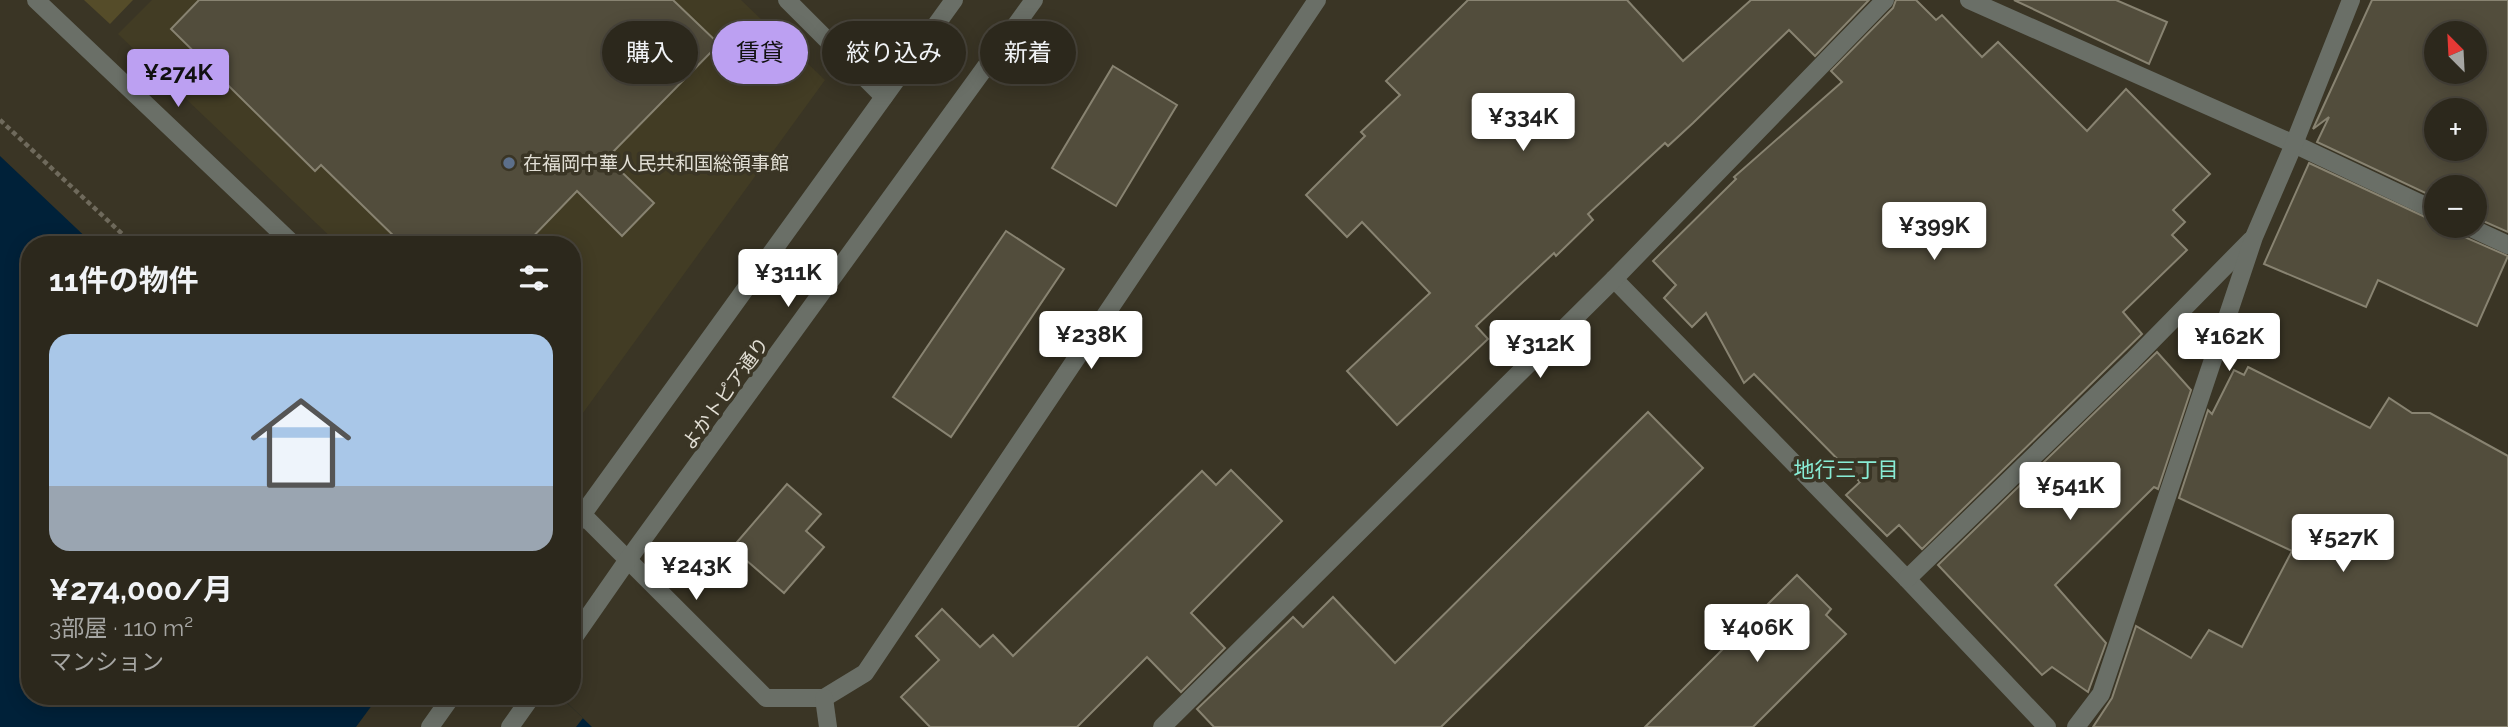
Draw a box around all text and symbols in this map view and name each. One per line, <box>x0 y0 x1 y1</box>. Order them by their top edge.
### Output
chip: 購入 <box>602 21 698 84</box>
chip: 賃貸 <box>712 21 808 84</box>
chip: 絞り込み <box>822 21 966 84</box>
chip: 新着 <box>980 21 1076 84</box>
north arrow <box>2424 21 2487 84</box>
map controls <box>2424 21 2487 238</box>
pin: ¥274K <box>129 50 227 109</box>
text: ¥274K <box>143 58 213 85</box>
pin: ¥334K <box>1474 94 1572 153</box>
button: + <box>2424 98 2487 161</box>
text: ¥334K <box>1488 102 1558 129</box>
place label: 在福岡中華人民共和国総領事館 <box>523 152 789 174</box>
marker: 在福岡中華人民共和国総領事館 <box>501 155 517 171</box>
button: − <box>2424 175 2487 238</box>
pin: ¥399K <box>1885 202 1983 262</box>
text: ¥399K <box>1898 211 1970 238</box>
pin: ¥311K <box>739 250 837 309</box>
text: ¥311K <box>754 258 822 285</box>
icon: filters <box>515 259 553 297</box>
text: 11件の物件 <box>49 263 199 298</box>
pin: ¥238K <box>1042 312 1140 371</box>
pin: ¥162K <box>2180 314 2278 373</box>
text: ¥238K <box>1055 320 1127 347</box>
pin: ¥312K <box>1491 320 1589 380</box>
text: ¥162K <box>2194 322 2264 349</box>
text: ¥312K <box>1506 329 1574 356</box>
street label: よかトピア通り <box>677 333 773 453</box>
icon: home <box>238 380 364 506</box>
district label: 地行三丁目 <box>1794 457 1899 482</box>
pin: ¥541K <box>2021 462 2119 522</box>
text: ¥541K <box>2035 471 2105 498</box>
pin: ¥527K <box>2294 514 2392 574</box>
text: ¥527K <box>2308 523 2378 550</box>
pin: ¥243K <box>647 542 745 602</box>
text: ¥243K <box>661 551 731 578</box>
text: ¥274,000/月 <box>49 572 233 607</box>
pin: ¥406K <box>1708 604 1806 664</box>
text: ¥406K <box>1721 613 1793 640</box>
text: 3部屋 · 110 m² <box>49 614 193 641</box>
text: マンション <box>49 648 164 675</box>

